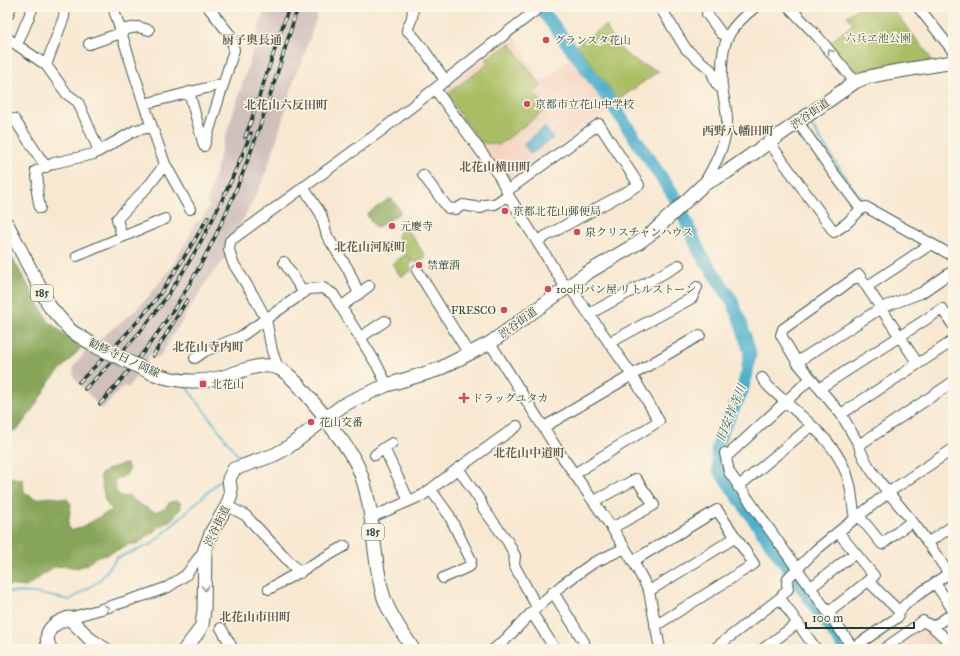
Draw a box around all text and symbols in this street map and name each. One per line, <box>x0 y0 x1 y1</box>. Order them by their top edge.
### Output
park label: 六兵ヱ池公園 <box>845 32 911 45</box>
district label: 厨子奥長通 <box>222 33 282 47</box>
place label: グランスタ花山 <box>554 34 631 47</box>
marker: グランスタ花山 <box>541 35 551 45</box>
one-way arrow <box>828 49 835 56</box>
street label: 渋谷街道 <box>788 96 832 132</box>
district label: 北花山六反田町 <box>244 98 328 112</box>
place label: 京都市立花山中学校 <box>535 98 634 111</box>
marker: 京都市立花山中学校 <box>522 99 532 109</box>
district label: 西野八幡田町 <box>702 124 774 138</box>
district label: 北花山横田町 <box>459 160 531 174</box>
place label: 京都北花山郵便局 <box>513 205 601 218</box>
marker: 京都北花山郵便局 <box>500 206 510 216</box>
place label: 元慶寺 <box>400 220 433 233</box>
marker: 元慶寺 <box>387 221 397 231</box>
place label: 泉クリスチャンハウス <box>585 226 693 239</box>
marker: 泉クリスチャンハウス <box>572 227 582 237</box>
district label: 北花山河原町 <box>334 240 406 254</box>
place label: 禁葷酒 <box>427 259 460 272</box>
marker: 禁葷酒 <box>414 260 424 270</box>
place label: 100円パン屋 リトルストーン <box>556 283 696 296</box>
marker: 100円パン屋 リトルストーン <box>543 284 553 294</box>
road number: 185 <box>31 285 53 301</box>
place label: FRESCO <box>451 304 496 317</box>
street label: 渋谷街道 <box>496 305 540 341</box>
marker: FRESCO <box>499 305 509 315</box>
street label: 勧修寺日ノ岡線 <box>86 336 162 380</box>
district label: 北花山寺内町 <box>172 340 244 354</box>
place label: 北花山 <box>211 378 244 391</box>
marker: 北花山 <box>198 379 208 389</box>
water label: 旧安祥寺川 <box>713 381 749 443</box>
place label: ドラッグユタカ <box>472 392 549 405</box>
marker: ドラッグユタカ <box>459 393 469 403</box>
place label: 花山交番 <box>319 416 363 429</box>
marker: 花山交番 <box>306 417 316 427</box>
district label: 北花山中道町 <box>493 446 565 460</box>
street label: 渋谷街道 <box>202 503 232 549</box>
road number: 185 <box>362 524 384 540</box>
one-way arrow <box>200 585 209 591</box>
one-way arrow <box>103 604 110 613</box>
scale bar <box>806 604 914 630</box>
district label: 北花山市田町 <box>219 610 291 624</box>
text: 100 m <box>812 611 843 625</box>

